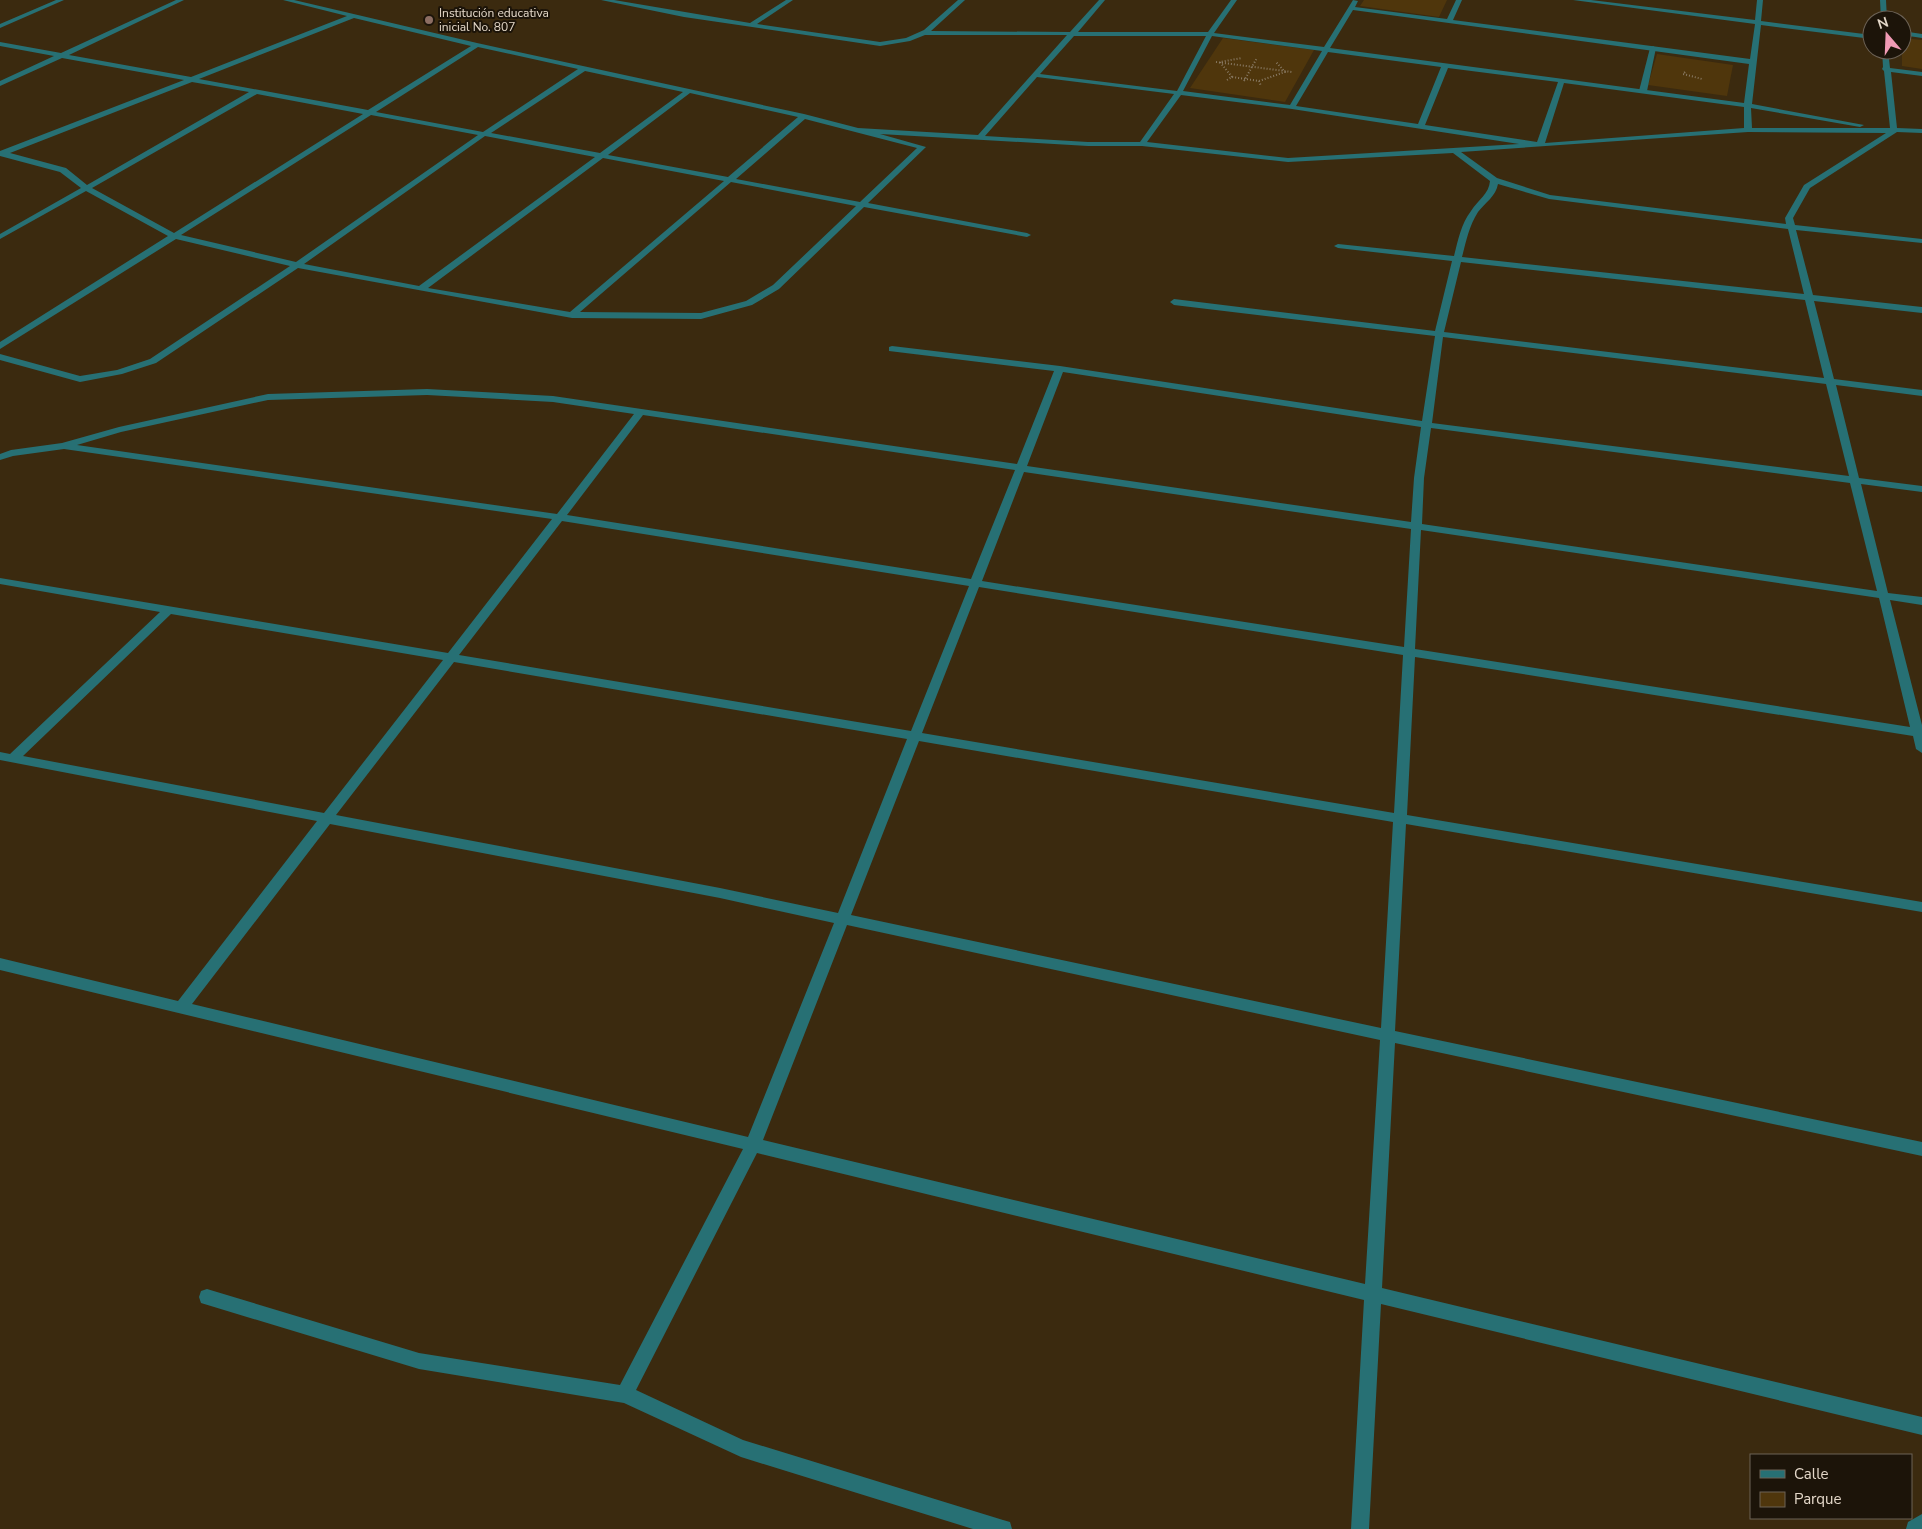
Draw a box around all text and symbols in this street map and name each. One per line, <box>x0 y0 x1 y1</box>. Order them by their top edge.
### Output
place label: Institución educativa inicial No. 807 <box>439 5 549 35</box>
north arrow <box>1862 10 1912 60</box>
text: N <box>1875 12 1891 34</box>
marker: Institución educativa inicial No. 807 <box>423 14 435 26</box>
legend <box>1750 1454 1912 1519</box>
text: Calle <box>1794 1464 1829 1484</box>
text: Parque <box>1794 1489 1842 1509</box>

